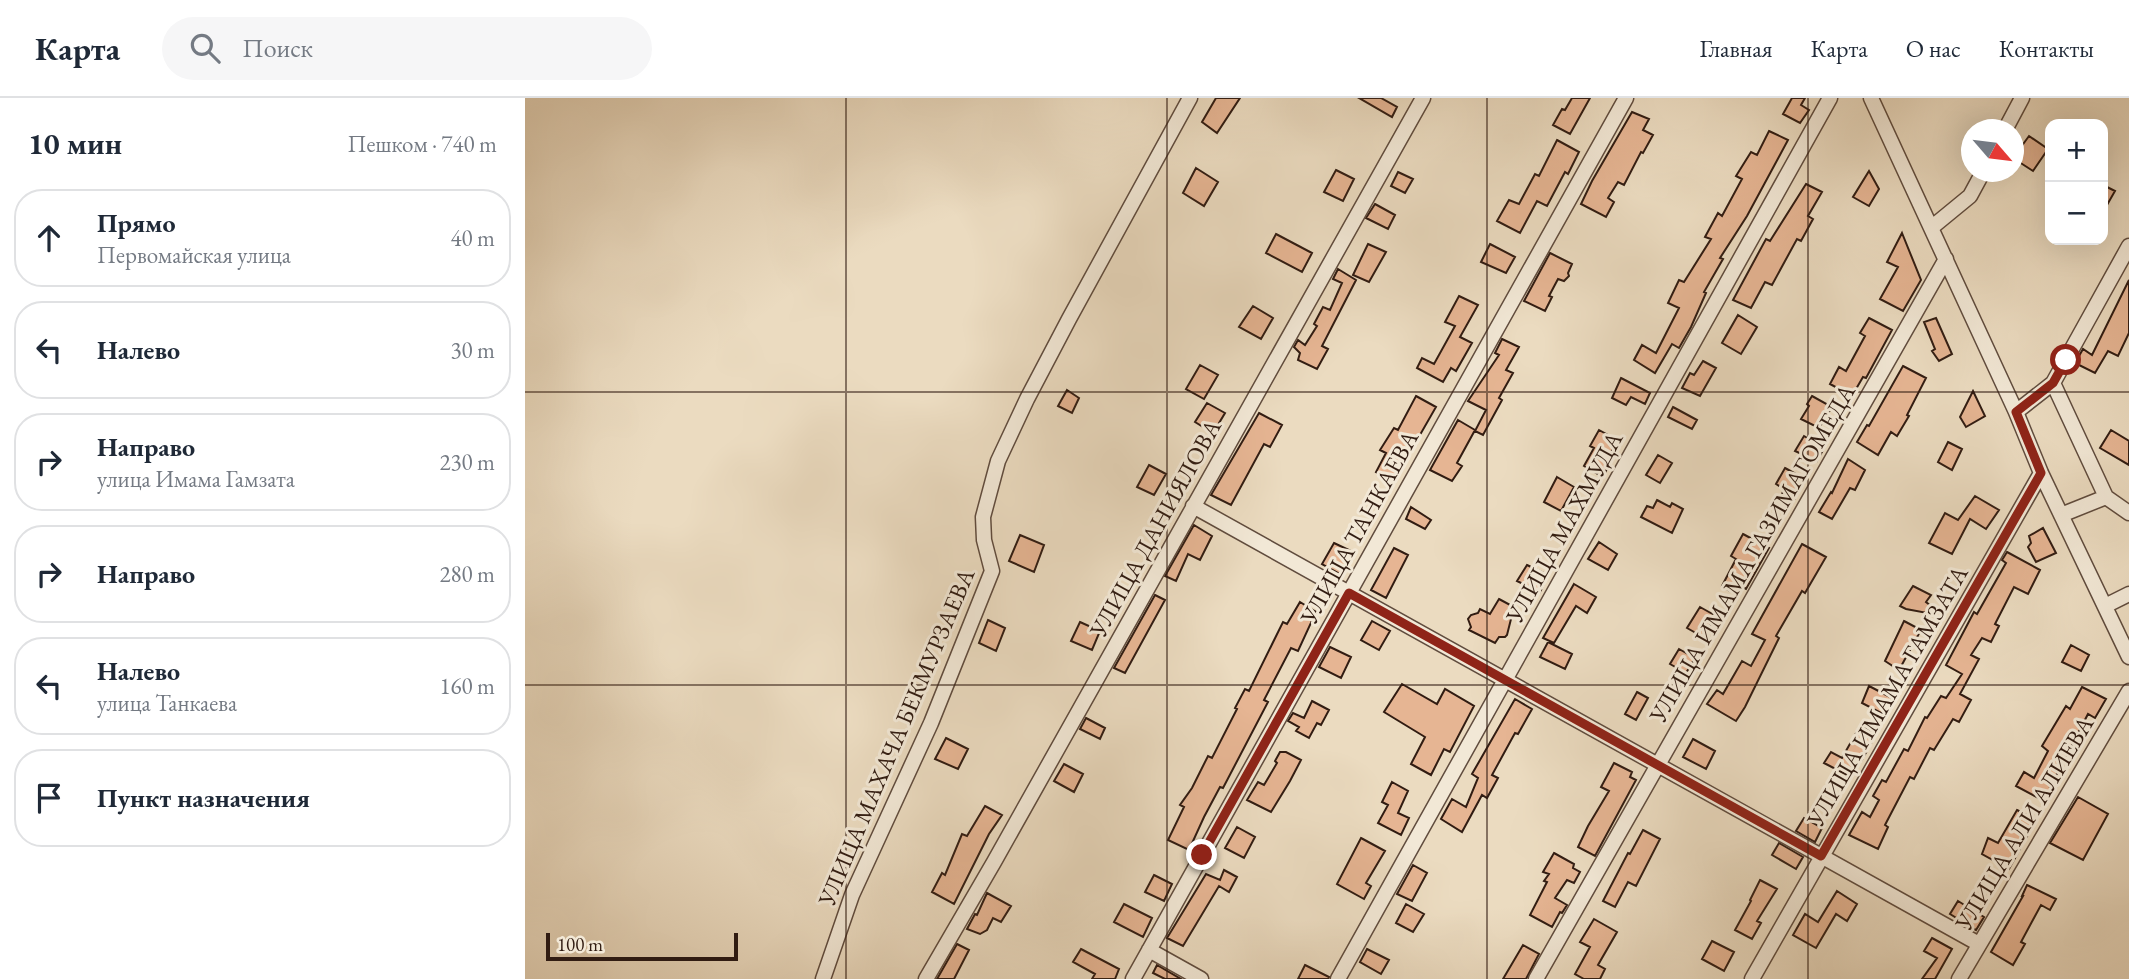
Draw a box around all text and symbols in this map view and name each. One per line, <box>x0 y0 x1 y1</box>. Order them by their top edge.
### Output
search box <box>162 17 652 80</box>
text: Карта <box>35 27 120 70</box>
icon: search <box>186 29 224 67</box>
text: Поиск <box>242 31 313 65</box>
text: Главная <box>1699 33 1773 64</box>
text: Карта <box>1811 33 1868 64</box>
text: О нас <box>1906 33 1961 64</box>
text: Контакты <box>1999 33 2094 64</box>
north arrow <box>1961 119 2024 182</box>
map controls <box>2045 119 2108 245</box>
button: + <box>2045 119 2108 182</box>
text: 10 мин <box>28 124 122 163</box>
text: Пешком · 740 m <box>348 129 497 159</box>
button: − <box>2045 182 2108 245</box>
text: Прямо <box>97 206 176 240</box>
icon: ahead <box>30 219 68 257</box>
text: 40 m <box>450 223 495 253</box>
text: Первомайская улица <box>97 240 291 270</box>
icon: left <box>30 331 68 369</box>
text: Налево <box>97 333 180 367</box>
text: 30 m <box>450 335 495 365</box>
route start <box>2050 344 2081 375</box>
street label: УЛИЦА ИМАМА ГАЗИМАГОМЕДА <box>1642 378 1862 729</box>
street label: УЛИЦА ДАНИЯЛОВА <box>1082 413 1228 643</box>
street label: УЛИЦА ТАНКАЕВА <box>1292 424 1425 630</box>
street label: УЛИЦА МАХМУДА <box>1498 426 1630 629</box>
text: Направо <box>97 430 195 464</box>
icon: right <box>30 443 68 481</box>
text: 230 m <box>439 447 495 477</box>
text: улица Имама Гамзата <box>97 464 295 494</box>
icon: right <box>30 555 68 593</box>
text: Направо <box>97 557 195 591</box>
text: 280 m <box>439 559 495 589</box>
street label: УЛИЦА ИМАМА ГАМЗАТА <box>1799 560 1975 833</box>
street label: УЛИЦА МАХАЧА БЕКМУРЗАЕВА <box>810 563 981 911</box>
text: Налево <box>97 654 180 688</box>
icon: left <box>30 667 68 705</box>
text: 160 m <box>439 671 495 701</box>
text: улица Танкаева <box>97 688 237 718</box>
street label: УЛИЦА АЛИ АЛИЕВА <box>1947 710 2101 937</box>
icon: arrive <box>30 779 68 817</box>
text: Пункт назначения <box>97 781 310 815</box>
route end <box>1186 839 1217 870</box>
scale bar <box>546 930 739 962</box>
text: 100 m <box>557 932 603 957</box>

